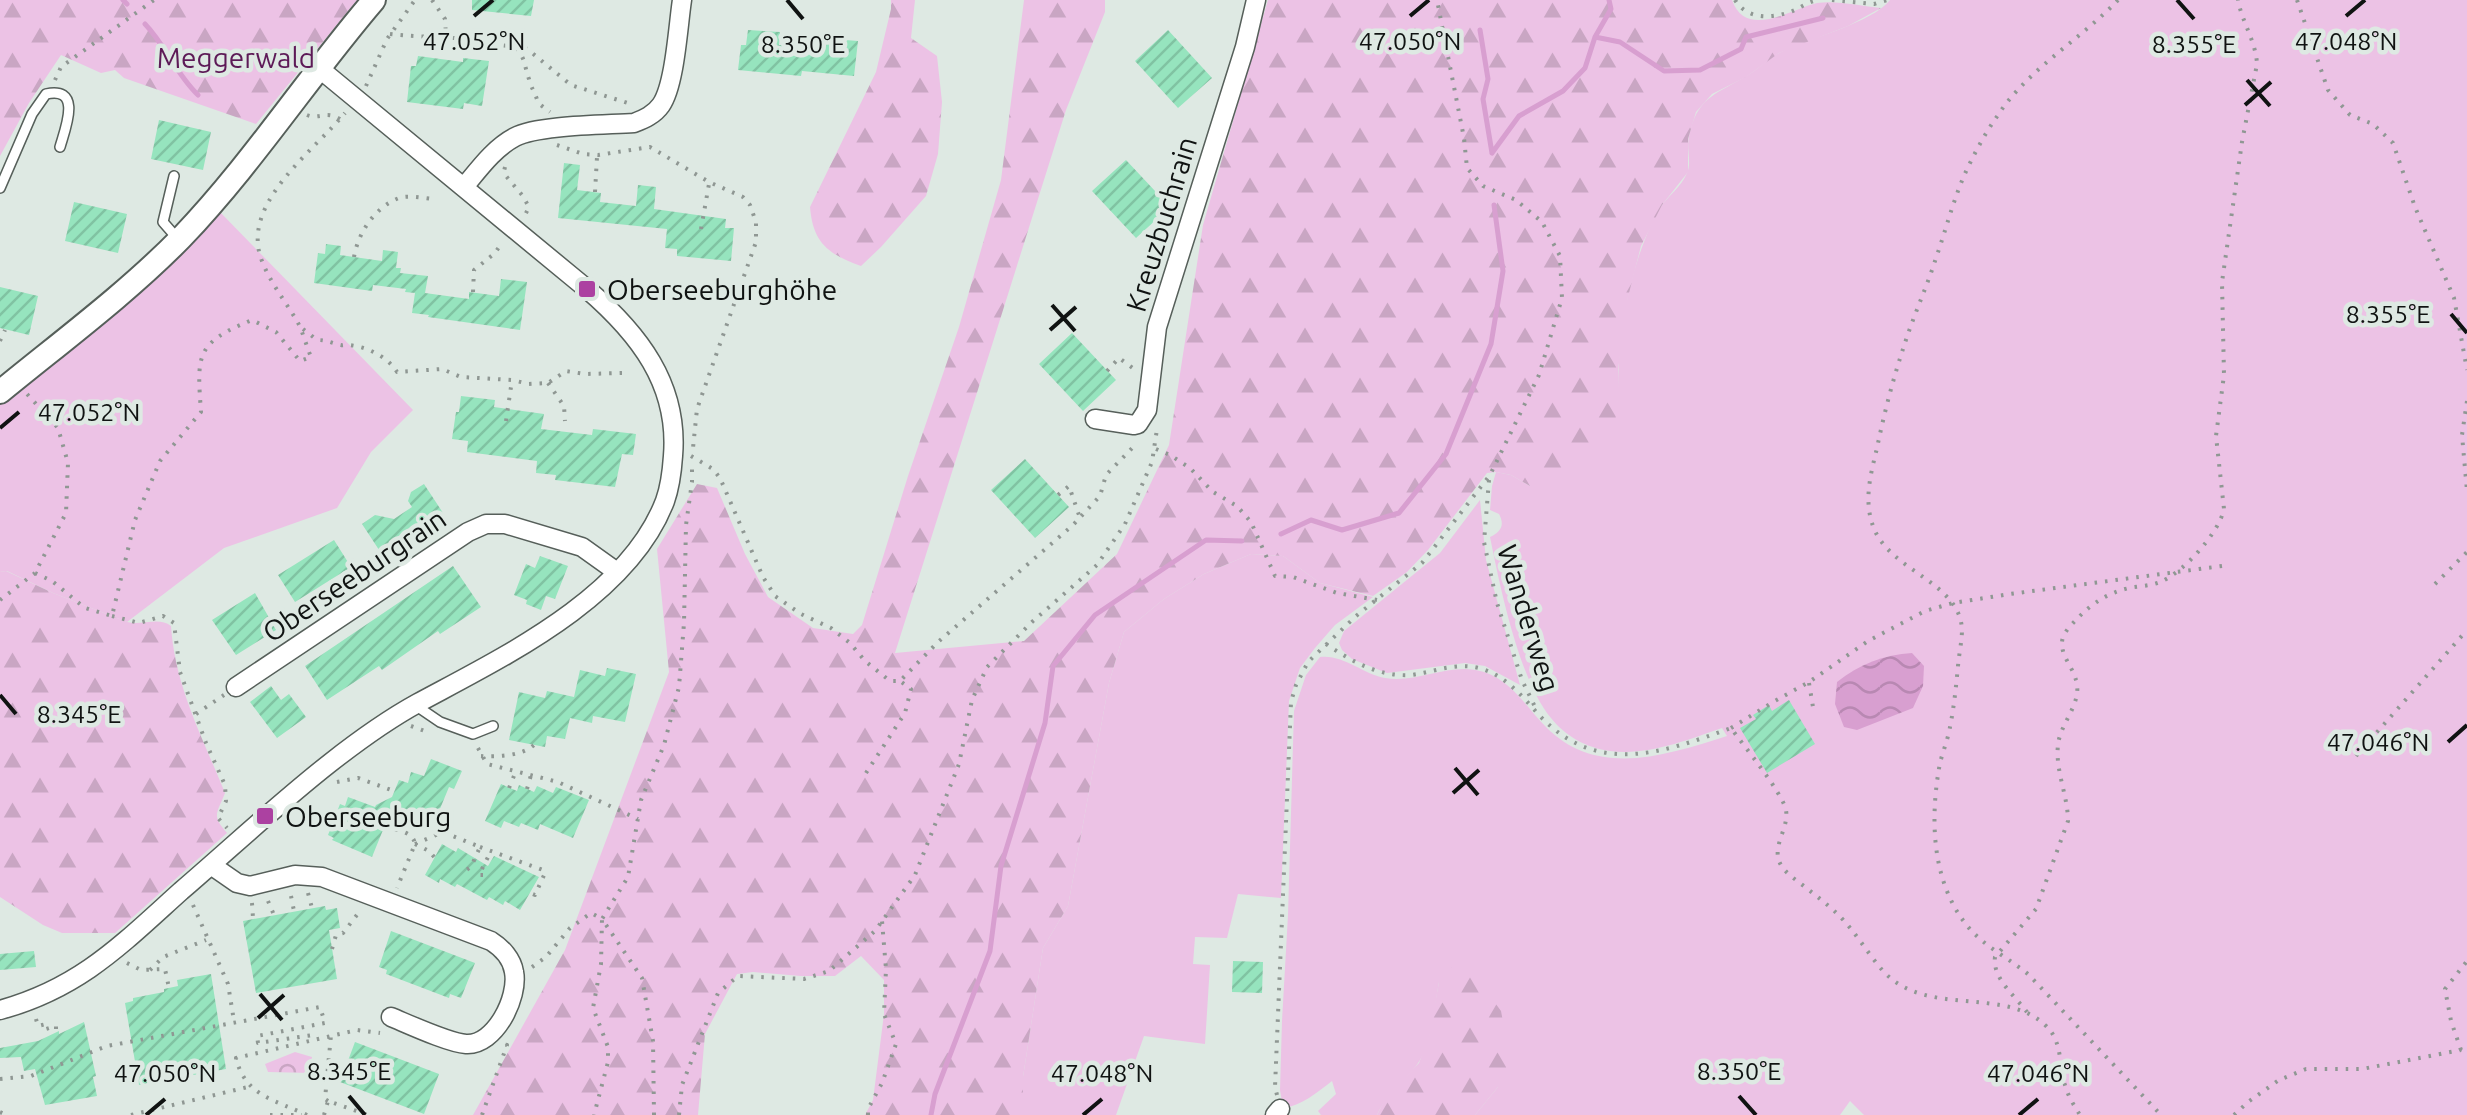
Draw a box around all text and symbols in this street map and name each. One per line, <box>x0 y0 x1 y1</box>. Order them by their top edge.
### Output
text: 47.052°N <box>423 27 525 55</box>
text: 47.050°N <box>1359 27 1461 55</box>
text: 47.048°N <box>2295 27 2397 55</box>
text: 8.350°E <box>761 30 845 58</box>
text: 8.355°E <box>2152 30 2236 58</box>
park label: Meggerwald <box>157 42 315 73</box>
street label: Kreuzbuchrain <box>1120 133 1202 315</box>
place label: Oberseeburghöhe <box>607 274 837 305</box>
marker: Oberseeburghöhe <box>576 278 598 300</box>
text: 8.355°E <box>2346 300 2430 328</box>
text: 47.052°N <box>38 398 140 426</box>
street label: Oberseeburgrain <box>257 502 451 648</box>
street label: Wanderweg <box>1492 541 1566 695</box>
text: 8.345°E <box>37 700 121 728</box>
text: 47.046°N <box>2327 728 2429 756</box>
place label: Oberseeburg <box>285 801 451 832</box>
marker: Oberseeburg <box>254 805 276 827</box>
text: 8.345°E <box>307 1057 391 1085</box>
text: 8.350°E <box>1697 1057 1781 1085</box>
text: 47.050°N <box>114 1059 216 1087</box>
text: 47.048°N <box>1051 1059 1153 1087</box>
text: 47.046°N <box>1987 1059 2089 1087</box>

